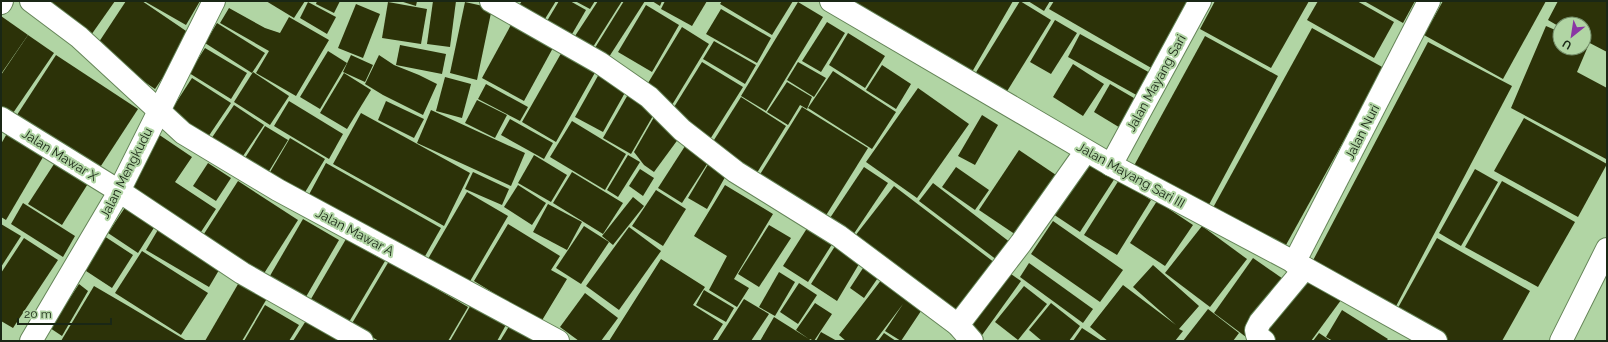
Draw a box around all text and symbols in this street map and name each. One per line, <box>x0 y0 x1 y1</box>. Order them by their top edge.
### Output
north arrow <box>1552 16 1592 56</box>
street label: Jalan Mayang Sari <box>1123 32 1189 134</box>
text: U <box>1560 37 1574 52</box>
street label: Jalan Nuri <box>1342 102 1382 162</box>
street label: Jalan Mengkudu <box>97 125 155 221</box>
street label: Jalan Mawar X <box>20 126 101 185</box>
street label: Jalan Mayang Sari III <box>1074 139 1188 211</box>
street label: Jalan Mawar A <box>313 205 397 259</box>
scale bar <box>18 300 111 326</box>
text: 20 m <box>24 307 52 321</box>

